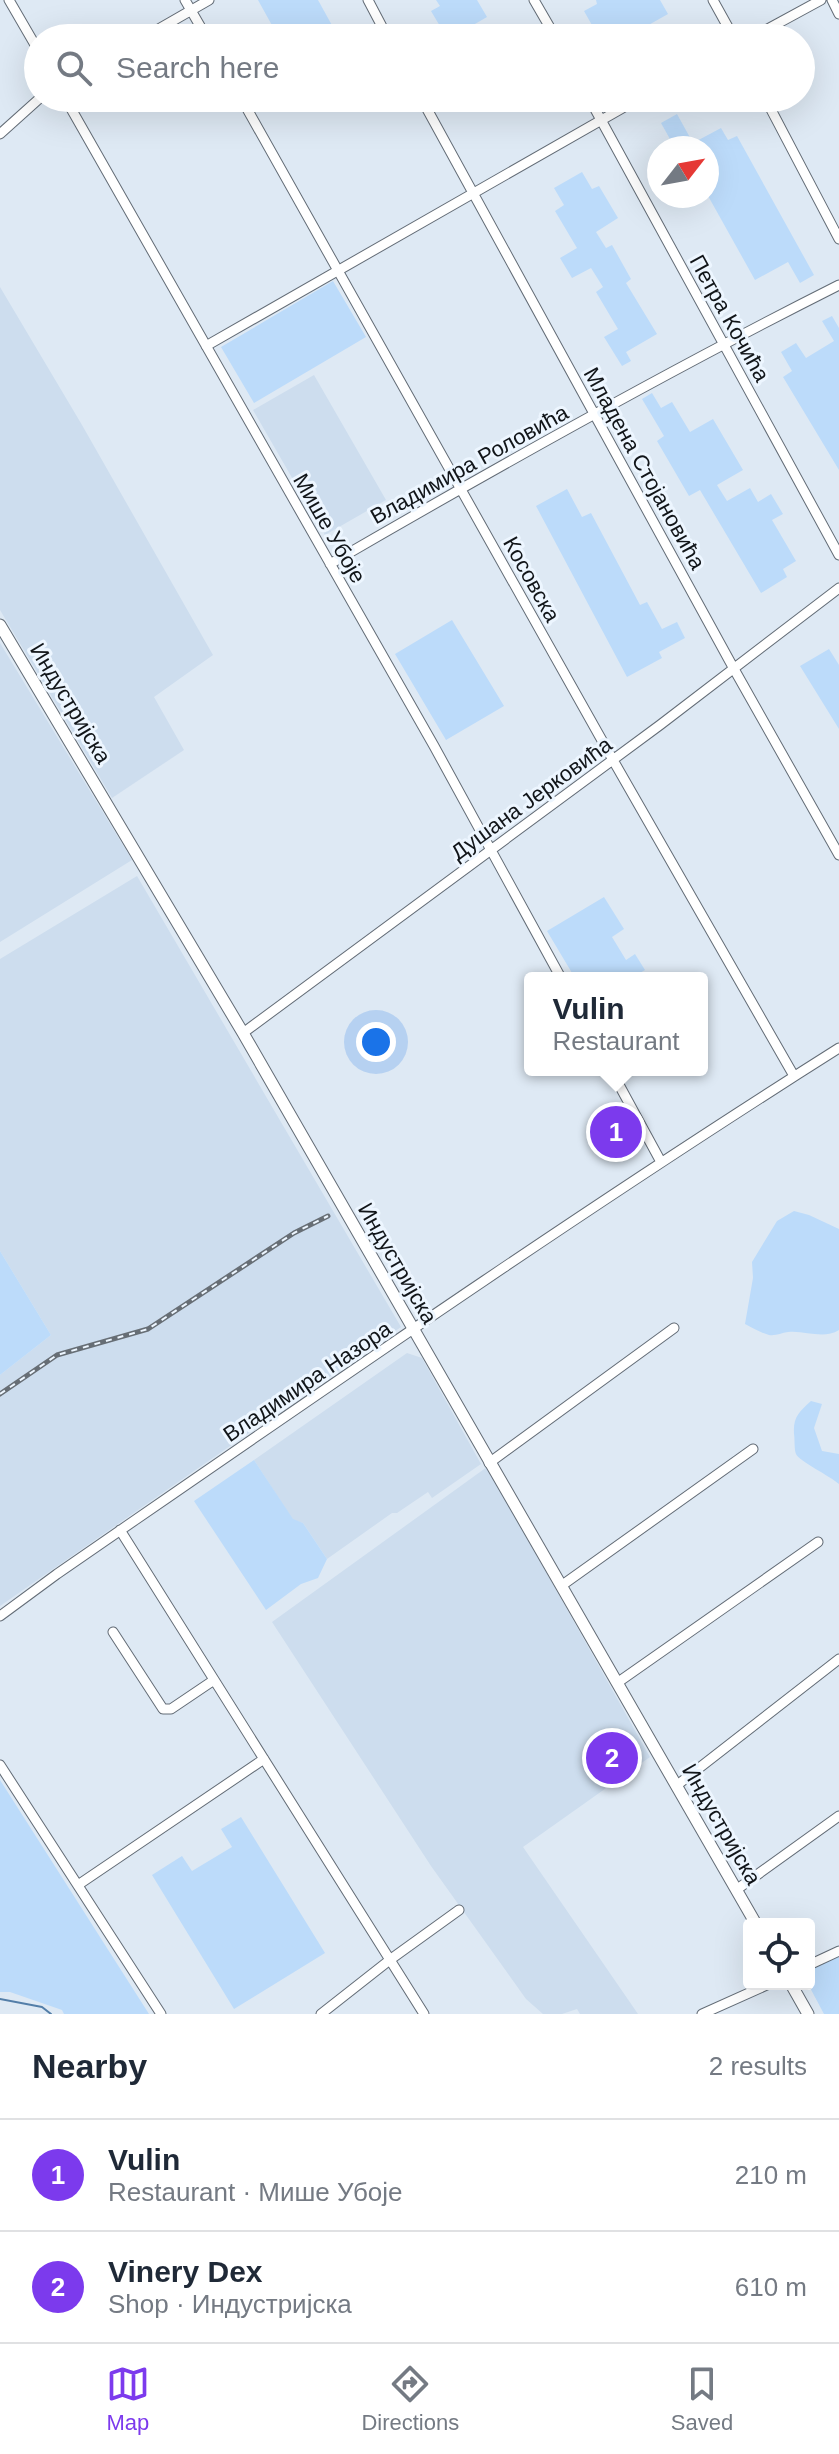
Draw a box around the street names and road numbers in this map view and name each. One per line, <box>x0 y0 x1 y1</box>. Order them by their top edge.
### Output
street label: Петра Кочића <box>685 251 775 387</box>
street label: Младена Стојановића <box>579 363 711 574</box>
street label: Владимира Роловића <box>366 399 573 529</box>
street label: Мише Убоје <box>288 469 371 587</box>
street label: Косовска <box>498 532 565 627</box>
street label: Индустријска <box>25 639 117 768</box>
street label: Душана Јерковића <box>446 731 617 865</box>
street label: Индустријска <box>353 1198 443 1329</box>
street label: Владимира Назора <box>219 1315 397 1447</box>
street label: Индустријска <box>677 1759 767 1890</box>

